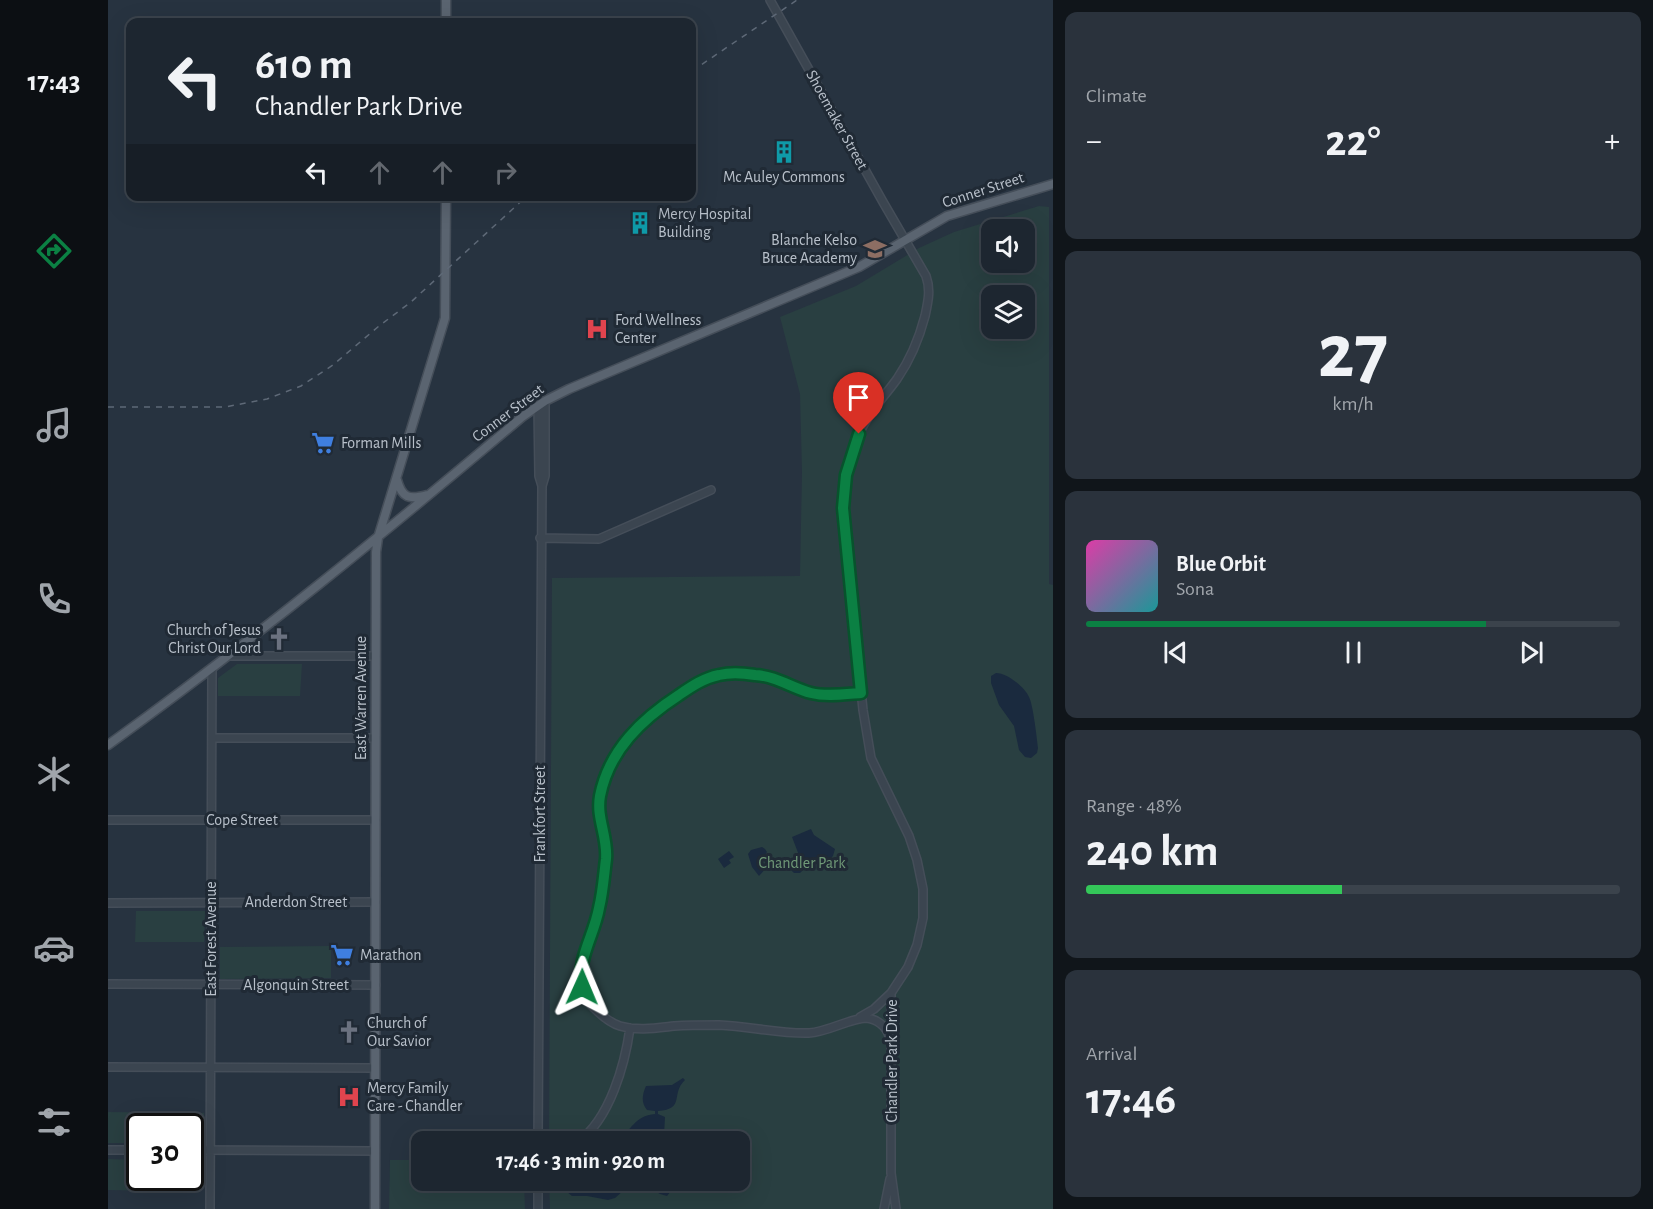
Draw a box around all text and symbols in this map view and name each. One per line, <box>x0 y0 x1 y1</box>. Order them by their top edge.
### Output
icon: left <box>156 42 234 120</box>
text: 610 m <box>255 44 353 86</box>
text: 17:43 <box>28 68 80 95</box>
street label: Shoemaker Street <box>803 68 871 172</box>
text: Climate <box>1086 86 1147 106</box>
text: Chandler Park Drive <box>255 93 463 120</box>
text: 22° <box>1325 119 1381 164</box>
text: − <box>1086 125 1102 158</box>
text: + <box>1604 125 1620 158</box>
building icon: Mc Auley Commons <box>771 139 797 165</box>
icon: left <box>300 156 333 189</box>
icon: ahead <box>363 156 396 189</box>
icon: ahead <box>426 156 459 189</box>
icon: right <box>489 156 522 189</box>
place label: Mc Auley Commons <box>723 169 845 186</box>
street label: Conner Street <box>940 169 1026 211</box>
place label: Mercy Hospital Building <box>658 206 751 240</box>
building icon: Mercy Hospital Building <box>627 210 653 236</box>
map controls <box>981 219 1035 339</box>
button: sound <box>981 219 1035 273</box>
icon: directions <box>33 230 75 272</box>
place label: Blanche Kelso Bruce Academy <box>762 232 857 267</box>
school or university icon: Blanche Kelso Bruce Academy <box>862 236 888 262</box>
button: layers <box>981 285 1035 339</box>
place label: Ford Wellness Center <box>615 312 702 346</box>
text: 27 <box>1318 314 1388 392</box>
hospital icon: Ford Wellness Center <box>584 316 610 342</box>
pin <box>833 372 884 434</box>
street label: Conner Street <box>469 381 547 445</box>
icon: arrive <box>842 381 875 414</box>
text: km/h <box>1332 394 1374 414</box>
icon: music <box>33 404 75 446</box>
supermarket icon: Forman Mills <box>310 430 336 456</box>
place label: Forman Mills <box>341 435 422 451</box>
text: Blue Orbit <box>1176 553 1266 575</box>
icon: phone <box>33 578 75 620</box>
text: Sona <box>1176 579 1214 599</box>
place label: Church of Jesus Christ Our Lord <box>167 622 261 656</box>
church icon: Church of Jesus Christ Our Lord <box>266 626 292 652</box>
street label: East Warren Avenue <box>353 636 369 760</box>
icon: previous <box>1159 636 1192 669</box>
icon: pause <box>1337 636 1370 669</box>
icon: next <box>1515 636 1548 669</box>
icon: climate <box>33 753 75 795</box>
street label: Frankfort Street <box>532 766 548 862</box>
text: Range · 48% <box>1086 796 1182 816</box>
street label: Cope Street <box>206 812 278 828</box>
text: 240 km <box>1086 829 1219 874</box>
park label: Chandler Park <box>758 855 846 871</box>
street label: East Forest Avenue <box>203 881 219 997</box>
street label: Anderdon Street <box>245 894 347 910</box>
icon: car <box>33 927 75 969</box>
supermarket icon: Marathon <box>329 942 355 968</box>
place label: Marathon <box>360 947 421 963</box>
position arrow <box>550 955 614 1019</box>
street label: Algonquin Street <box>243 977 349 993</box>
street label: Chandler Park Drive <box>884 999 900 1123</box>
place label: Church of Our Savior <box>367 1015 432 1049</box>
church icon: Church of Our Savior <box>336 1019 362 1045</box>
text: Arrival <box>1086 1044 1137 1064</box>
text: 17:46 <box>1086 1077 1176 1122</box>
place label: Mercy Family Care - Chandler <box>367 1080 463 1114</box>
hospital icon: Mercy Family Care - Chandler <box>336 1084 362 1110</box>
icon: filters <box>33 1101 75 1143</box>
speed limit sign: 30 <box>126 1113 204 1191</box>
text: 17:46 · 3 min · 920 m <box>496 1150 665 1172</box>

